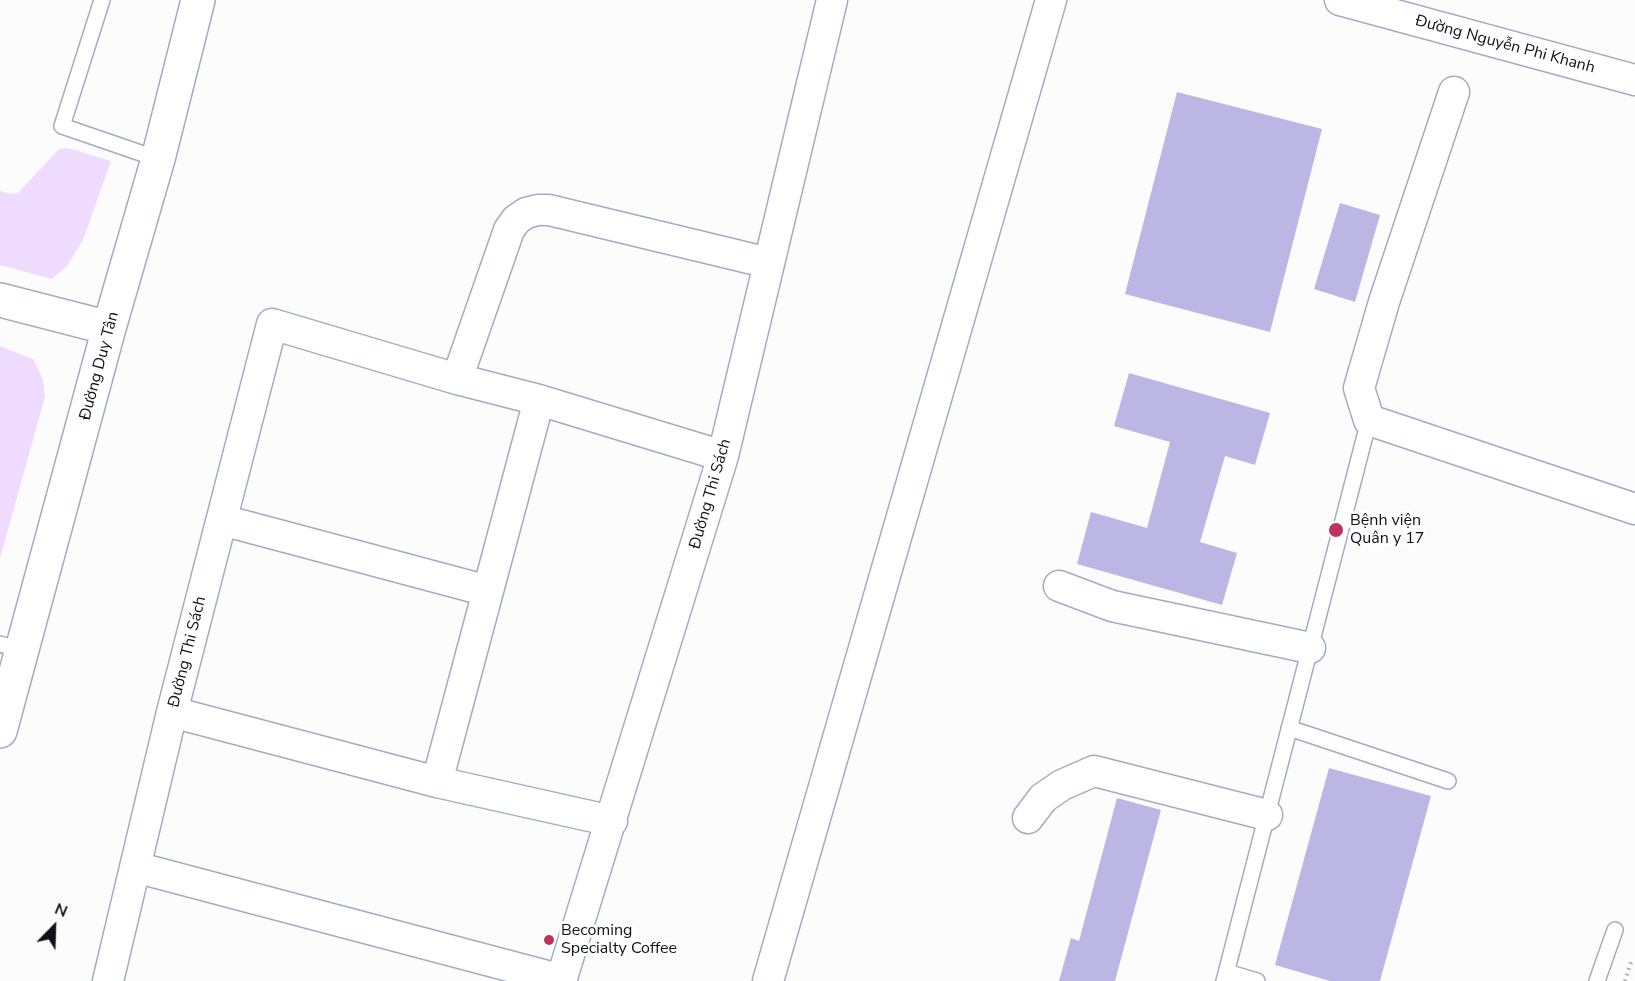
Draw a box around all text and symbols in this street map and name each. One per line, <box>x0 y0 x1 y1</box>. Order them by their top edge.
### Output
street label: Đường Nguyễn Phi Khanh <box>1413 12 1597 78</box>
street label: Đường Duy Tân <box>76 310 124 422</box>
street label: Đường Thi Sách <box>686 437 736 551</box>
place label: Bệnh viện Quân y 17 <box>1350 511 1424 549</box>
marker: Bệnh viện Quân y 17 <box>1327 521 1345 539</box>
street label: Đường Thi Sách <box>165 595 211 709</box>
north arrow <box>24 897 84 957</box>
text: N <box>51 898 71 923</box>
place label: Becoming Specialty Coffee <box>561 921 677 959</box>
marker: Becoming Specialty Coffee <box>542 933 556 947</box>

